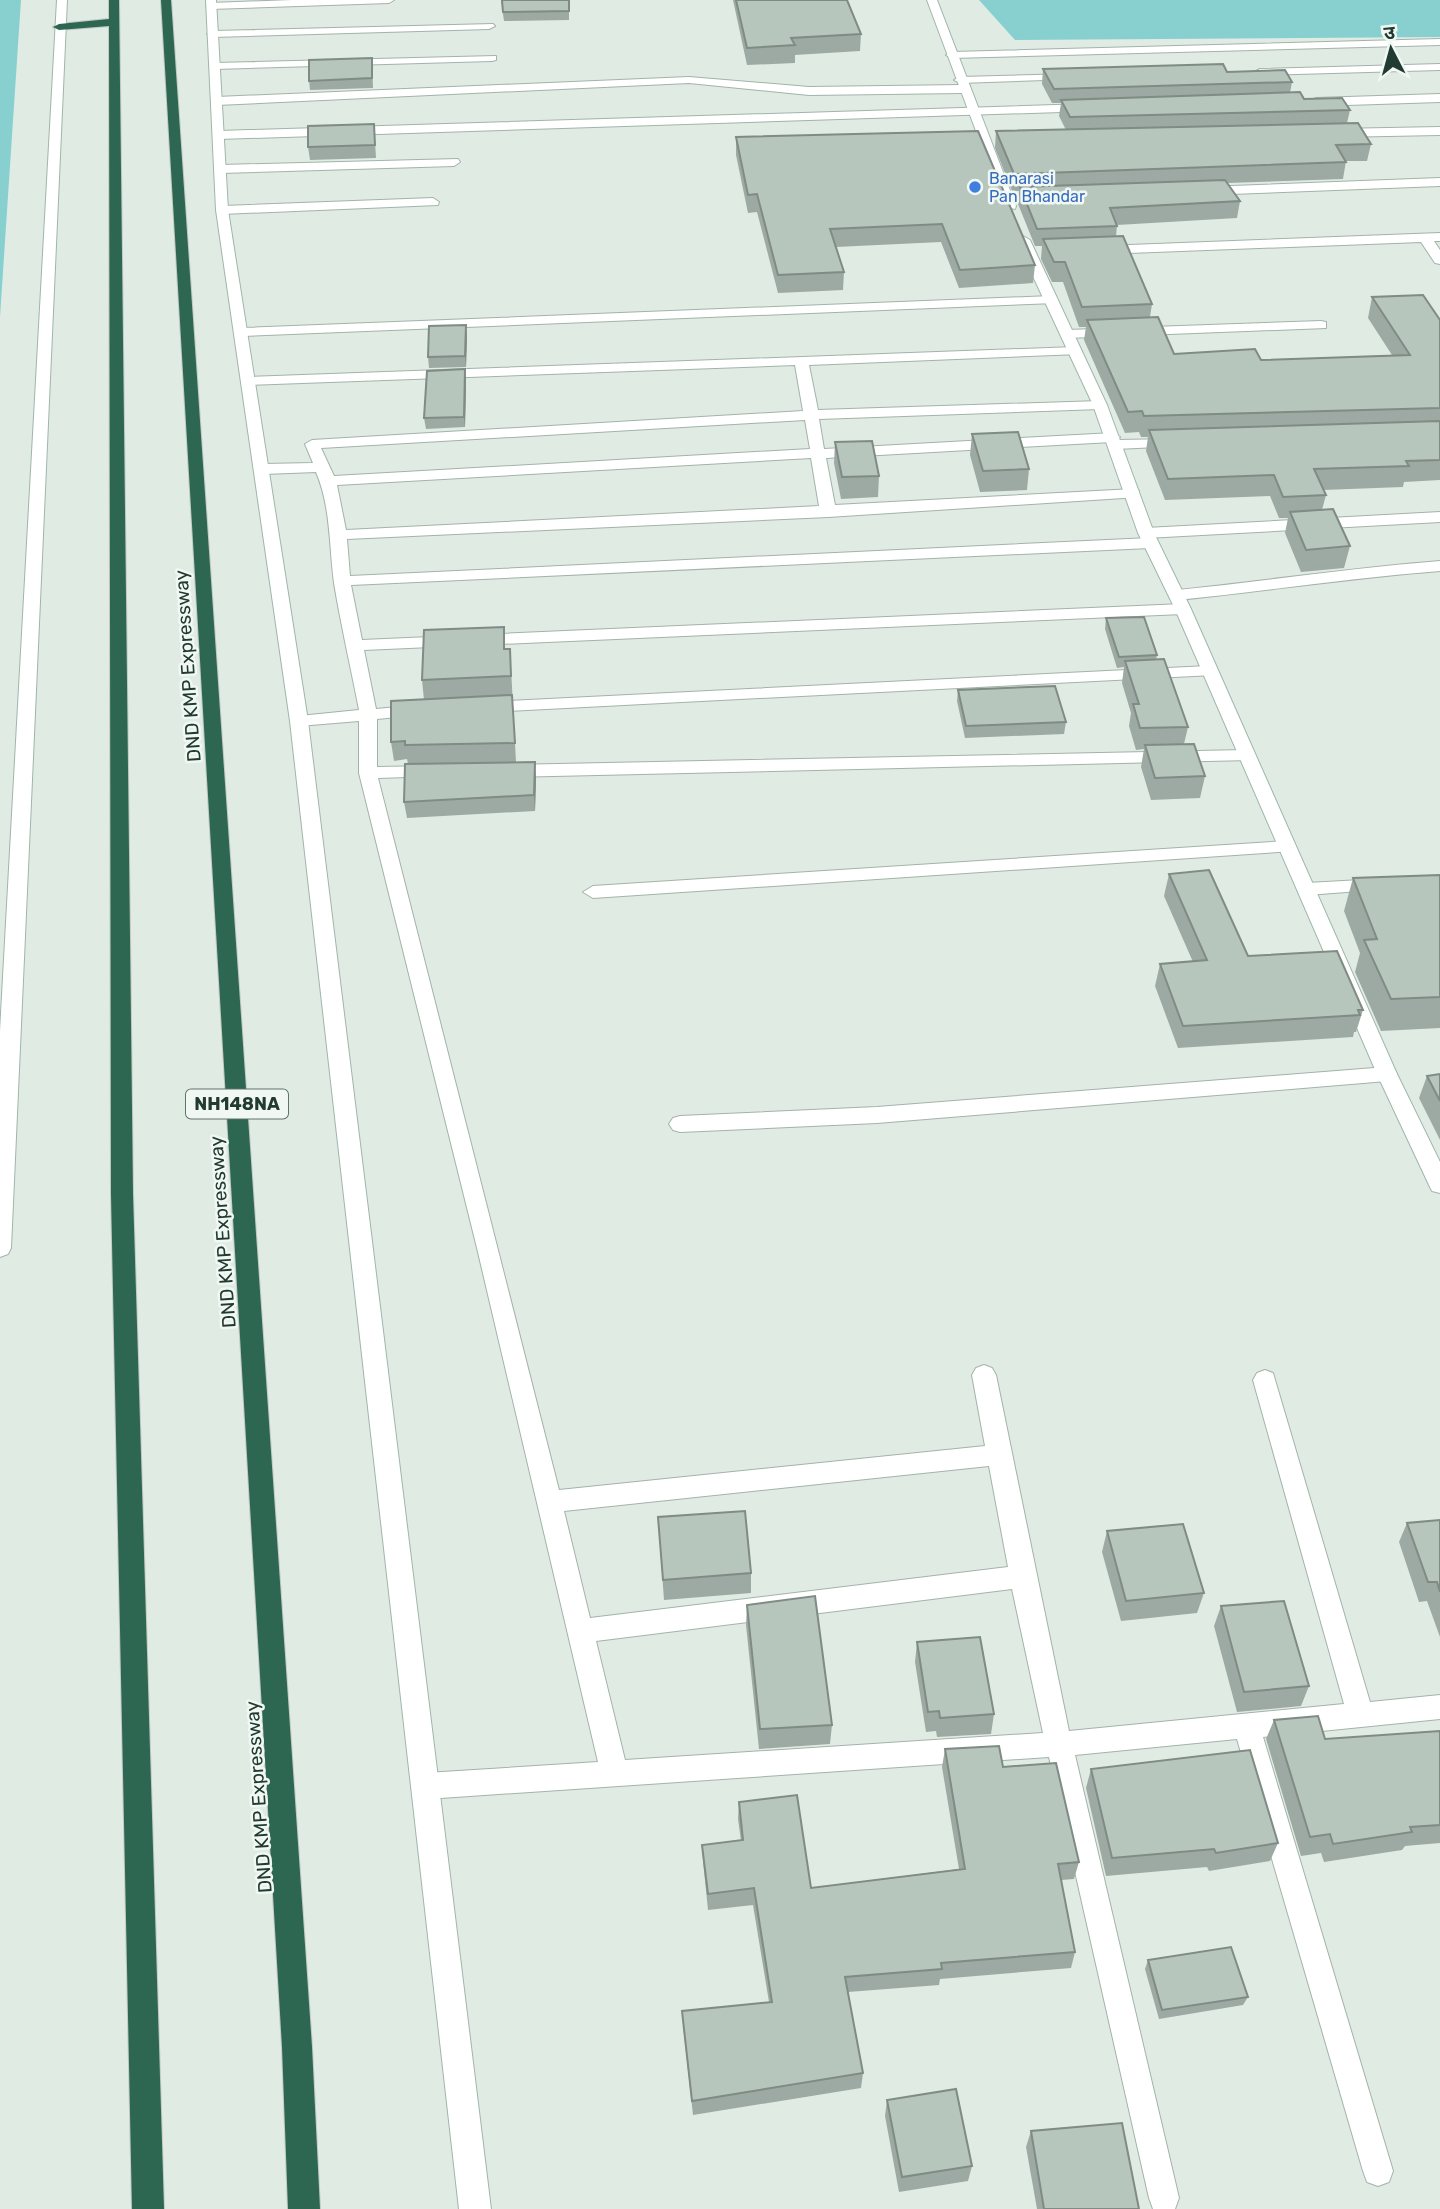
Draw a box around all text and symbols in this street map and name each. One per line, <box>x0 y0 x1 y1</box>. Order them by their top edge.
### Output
north arrow <box>1356 14 1426 84</box>
text: उ <box>1383 20 1397 45</box>
place label: Banarasi Pan Bhandar <box>989 169 1085 206</box>
marker: Banarasi Pan Bhandar <box>967 179 983 195</box>
street label: DND KMP Expressway <box>169 569 206 763</box>
road number: NH148NA <box>186 1090 288 1119</box>
street label: DND KMP Expressway <box>204 1135 241 1329</box>
street label: DND KMP Expressway <box>240 1700 277 1894</box>

